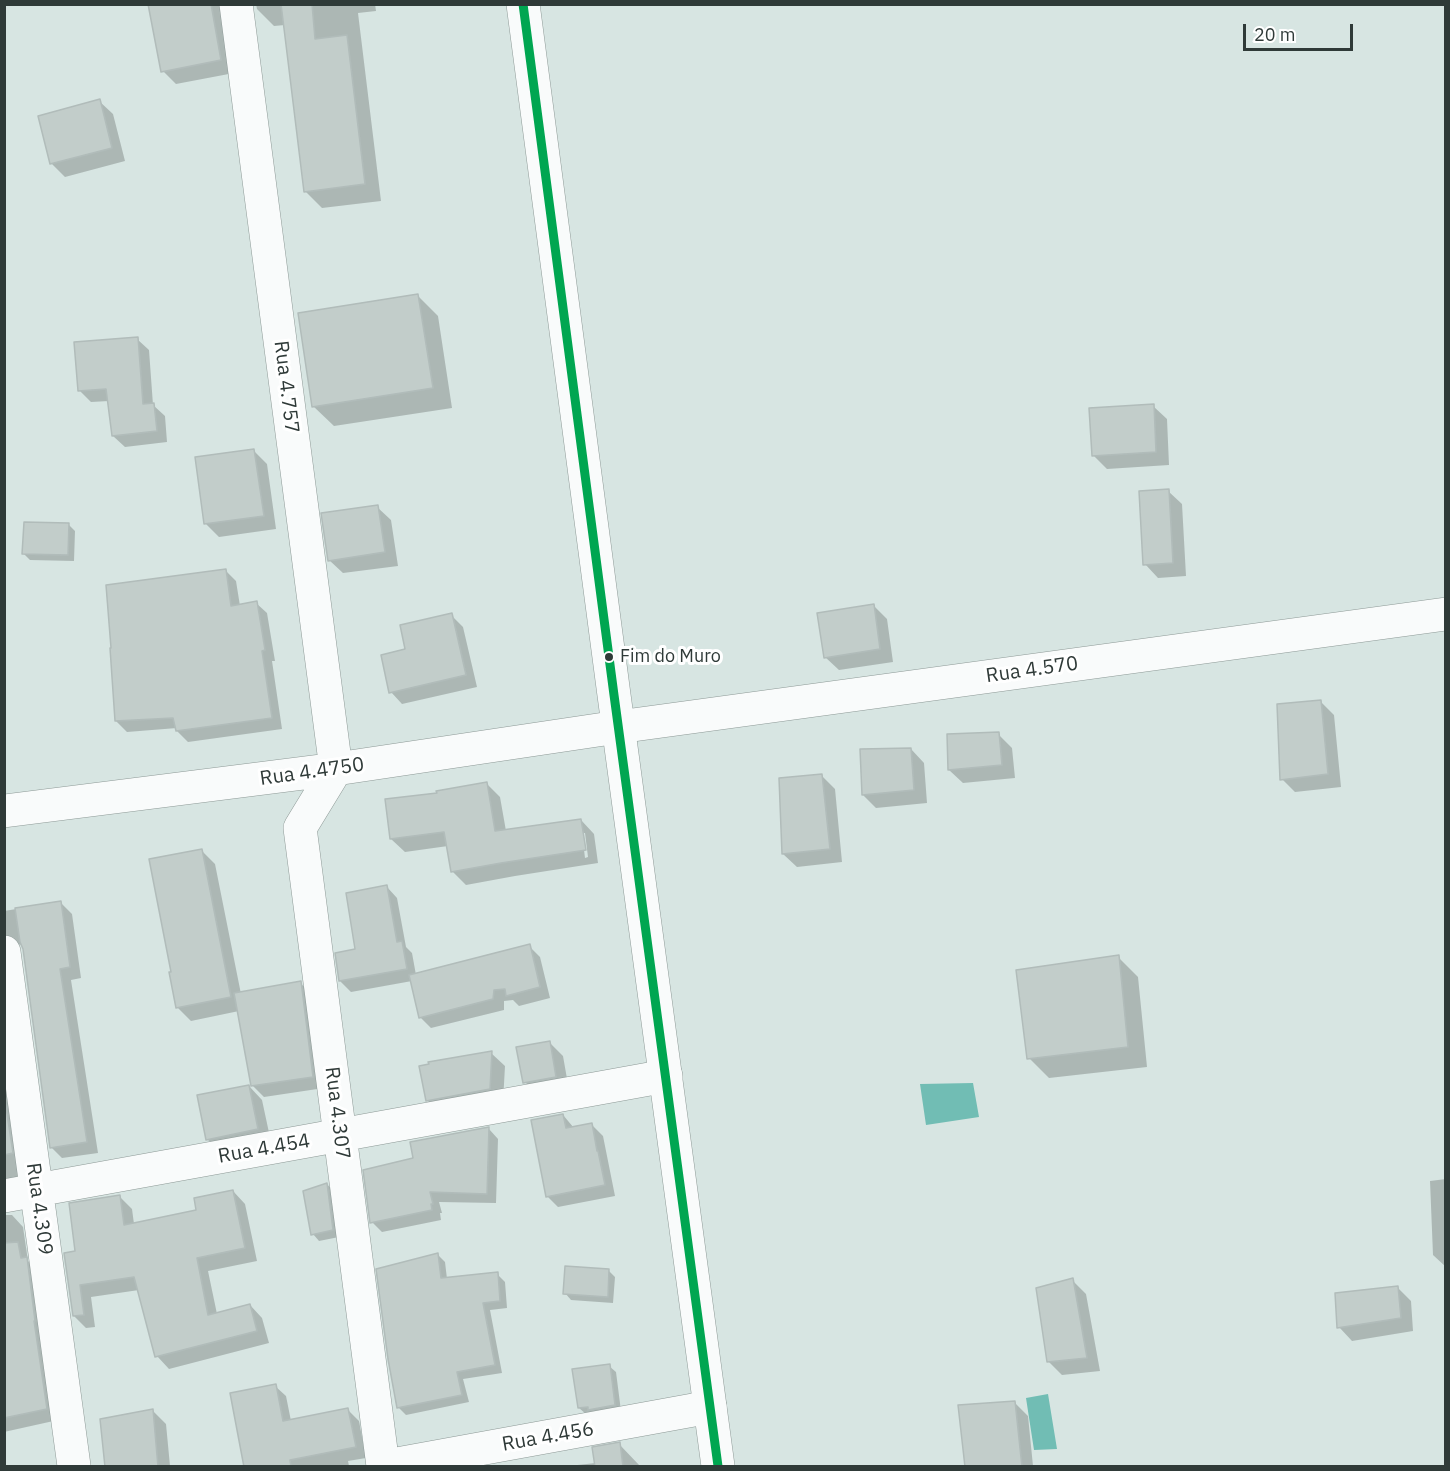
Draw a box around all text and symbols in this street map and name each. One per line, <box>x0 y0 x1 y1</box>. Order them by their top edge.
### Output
scale bar <box>1246 12 1356 50</box>
text: 20 m <box>1254 23 1296 46</box>
street label: Rua 4.757 <box>268 339 304 435</box>
place label: Fim do Muro <box>620 646 721 668</box>
marker: Fim do Muro <box>603 651 615 663</box>
street label: Rua 4.570 <box>984 652 1080 688</box>
street label: Rua 4.4750 <box>258 753 366 791</box>
street label: Rua 4.307 <box>319 1065 355 1161</box>
street label: Rua 4.454 <box>216 1129 312 1169</box>
street label: Rua 4.309 <box>21 1161 57 1257</box>
street label: Rua 4.456 <box>500 1417 596 1457</box>

